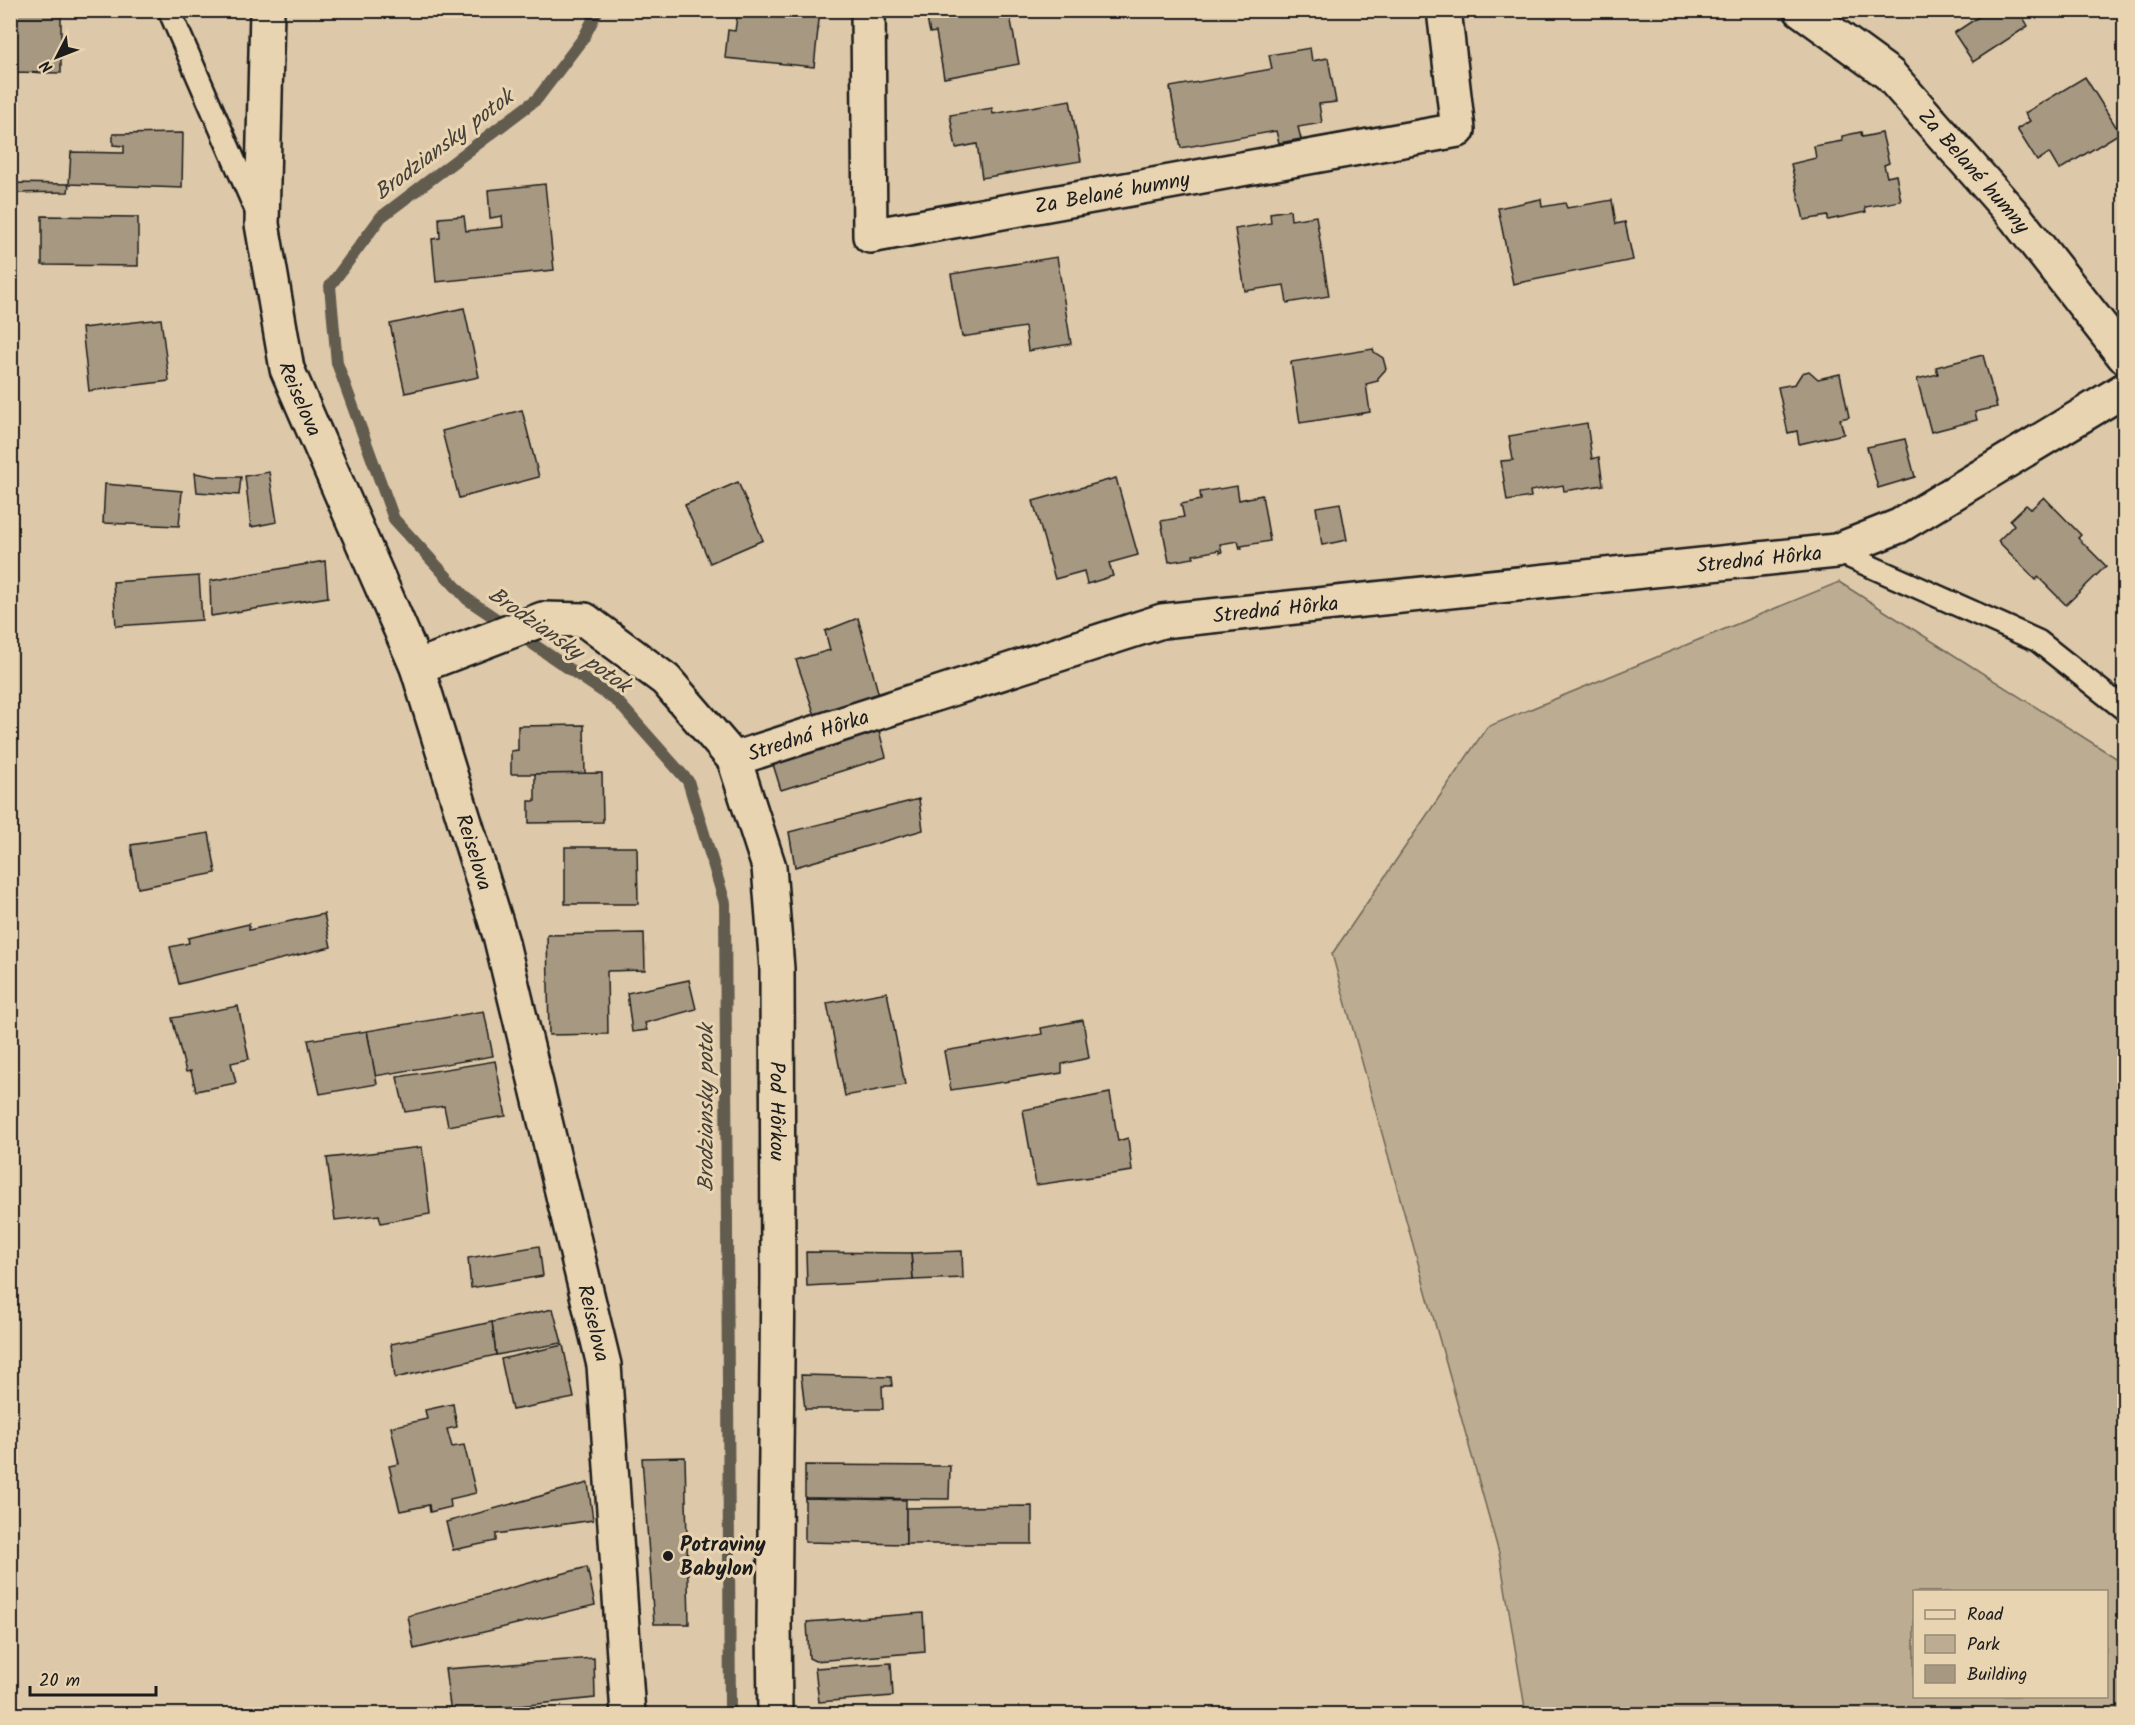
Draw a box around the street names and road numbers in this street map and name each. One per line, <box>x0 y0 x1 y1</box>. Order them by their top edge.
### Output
street label: Za Belané humny <box>1909 102 2038 242</box>
street label: Za Belané humny <box>1032 164 1193 224</box>
street label: Reiselova <box>268 360 330 442</box>
street label: Stredná Hôrka <box>1695 538 1824 583</box>
street label: Stredná Hôrka <box>1211 588 1340 634</box>
street label: Stredná Hôrka <box>744 701 874 772</box>
street label: Reiselova <box>445 810 500 895</box>
street label: Pod Hôrkou <box>759 1061 793 1161</box>
street label: Reiselova <box>567 1281 618 1365</box>

